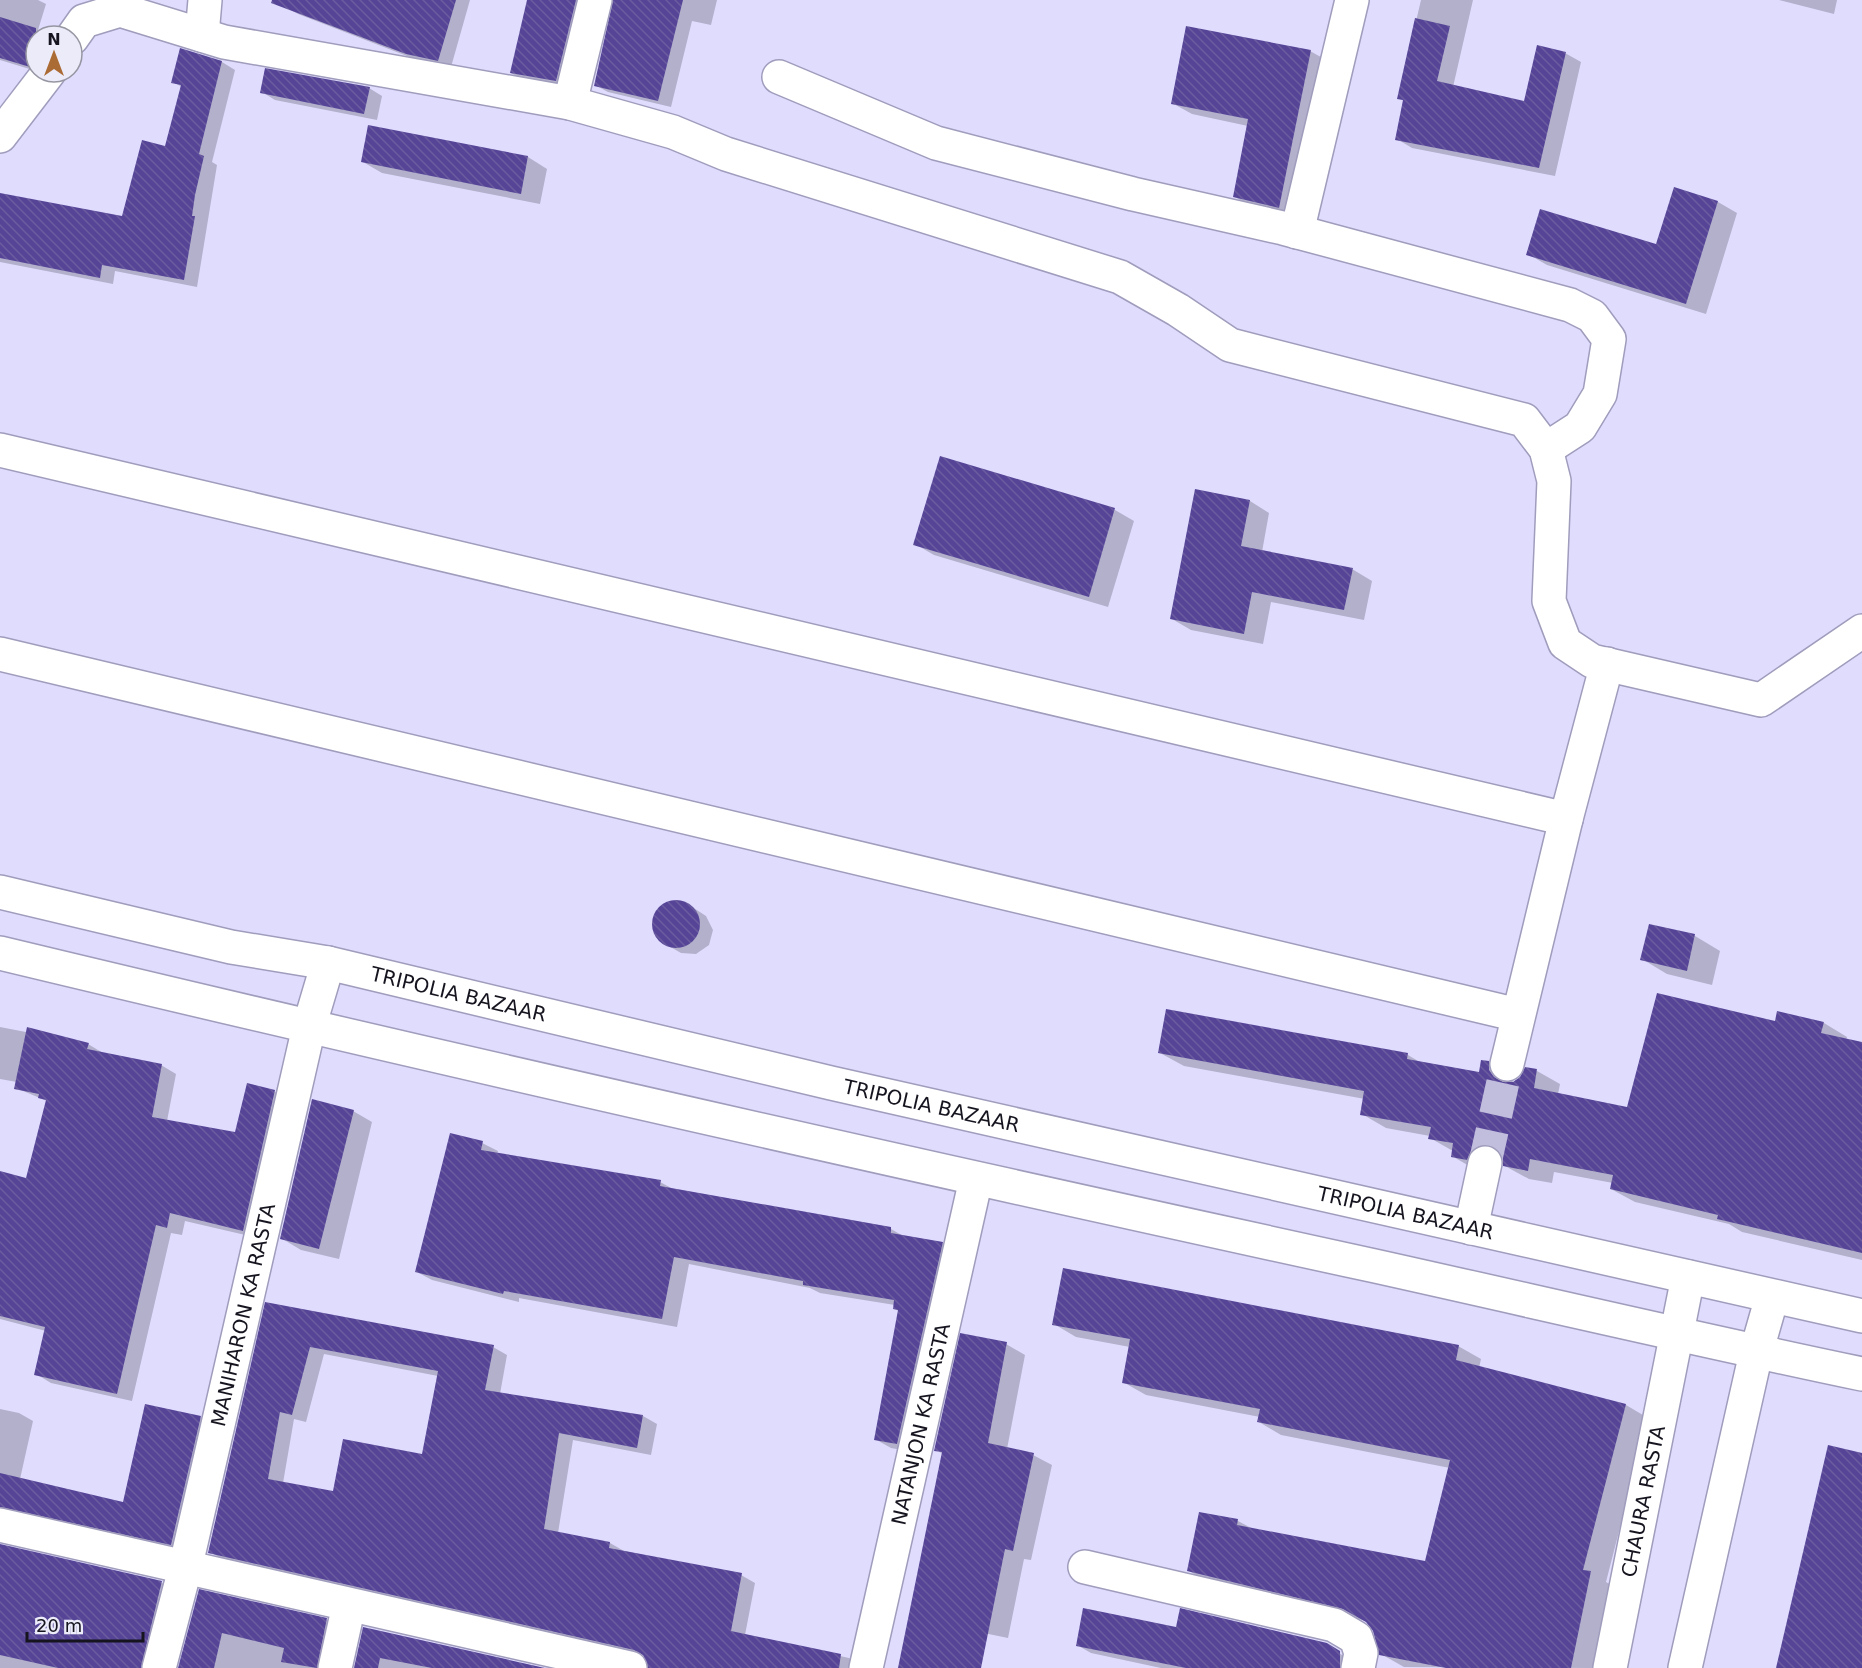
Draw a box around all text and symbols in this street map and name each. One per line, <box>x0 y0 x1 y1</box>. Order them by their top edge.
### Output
north arrow <box>24 24 84 84</box>
text: N <box>47 30 61 49</box>
street label: TRIPOLIA BAZAAR <box>367 961 549 1027</box>
street label: TRIPOLIA BAZAAR <box>840 1074 1022 1137</box>
street label: TRIPOLIA BAZAAR <box>1314 1181 1496 1244</box>
street label: MANIHARON KA RASTA <box>206 1201 280 1429</box>
street label: NATANJON KA RASTA <box>887 1321 955 1527</box>
street label: CHAURA RASTA <box>1616 1423 1670 1579</box>
scale bar <box>27 1605 142 1643</box>
text: 20 m <box>36 1615 82 1636</box>

